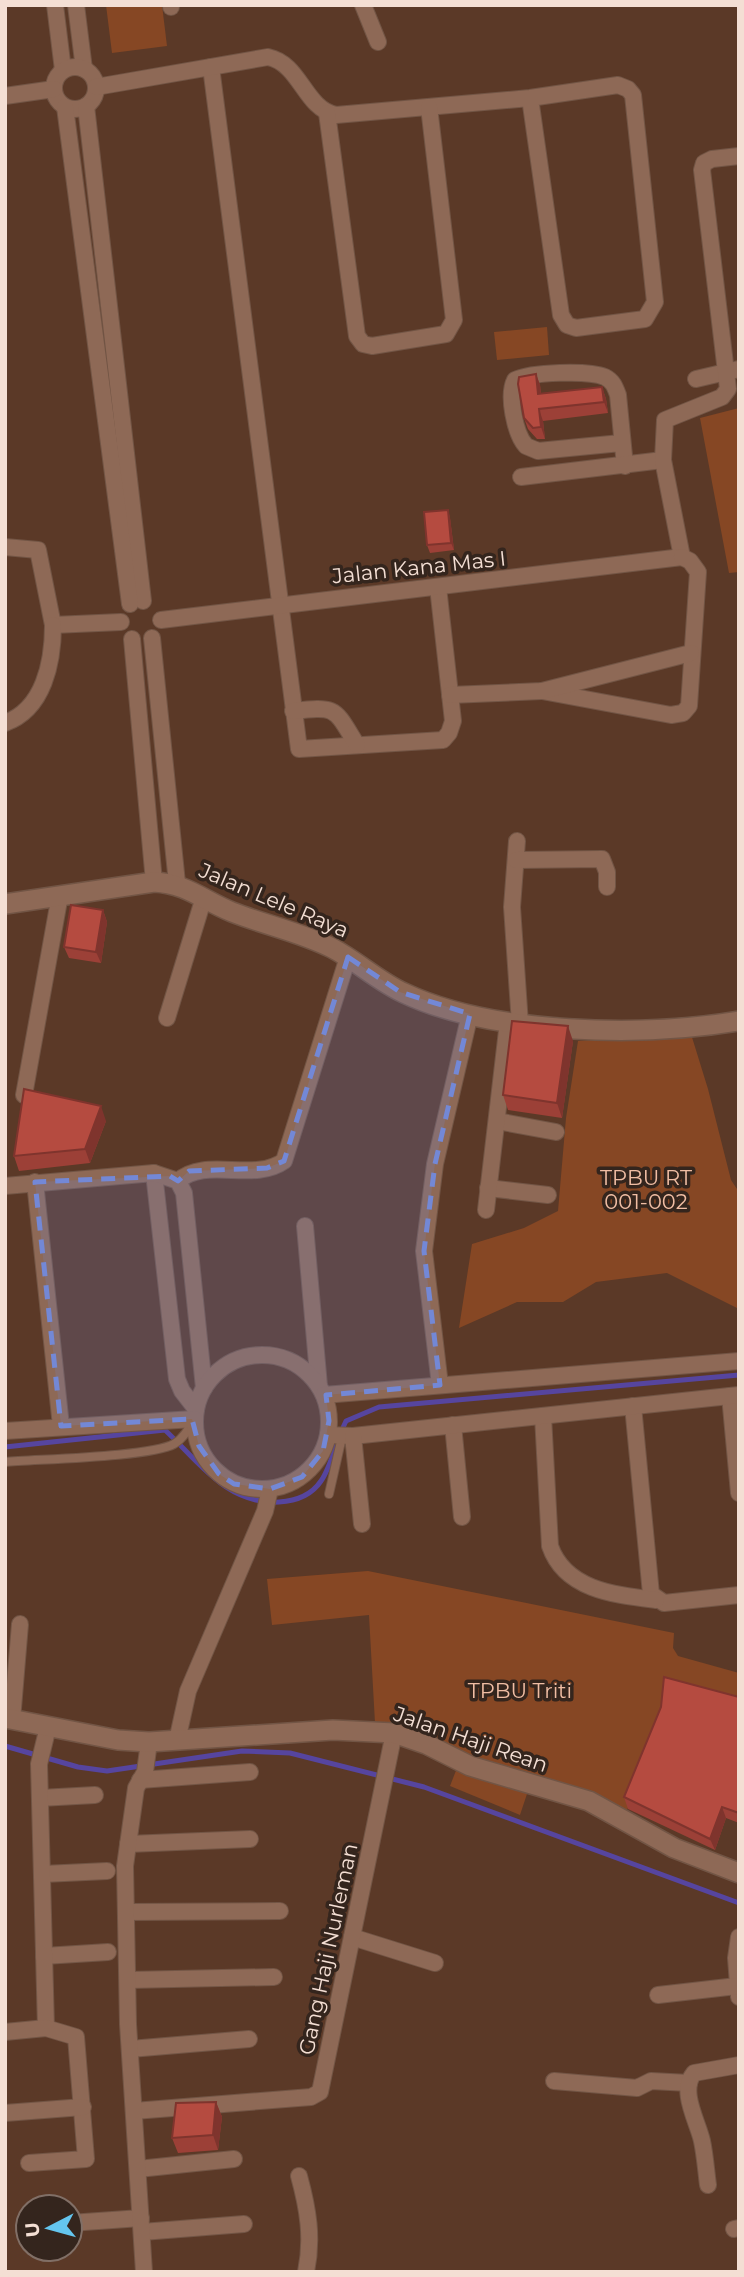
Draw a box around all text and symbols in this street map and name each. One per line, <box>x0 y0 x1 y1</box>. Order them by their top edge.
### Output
street label: Jalan Kana Mas I <box>330 545 507 589</box>
street label: Jalan Lele Raya <box>195 857 352 943</box>
park label: TPBU RT 001-002 <box>600 1165 692 1214</box>
park label: TPBU Triti <box>468 1678 572 1703</box>
street label: Jalan Haji Rean <box>390 1701 551 1777</box>
street label: Gang Haji Nurleman <box>293 1841 363 2057</box>
north arrow <box>14 2193 84 2263</box>
text: U <box>20 2221 45 2238</box>

